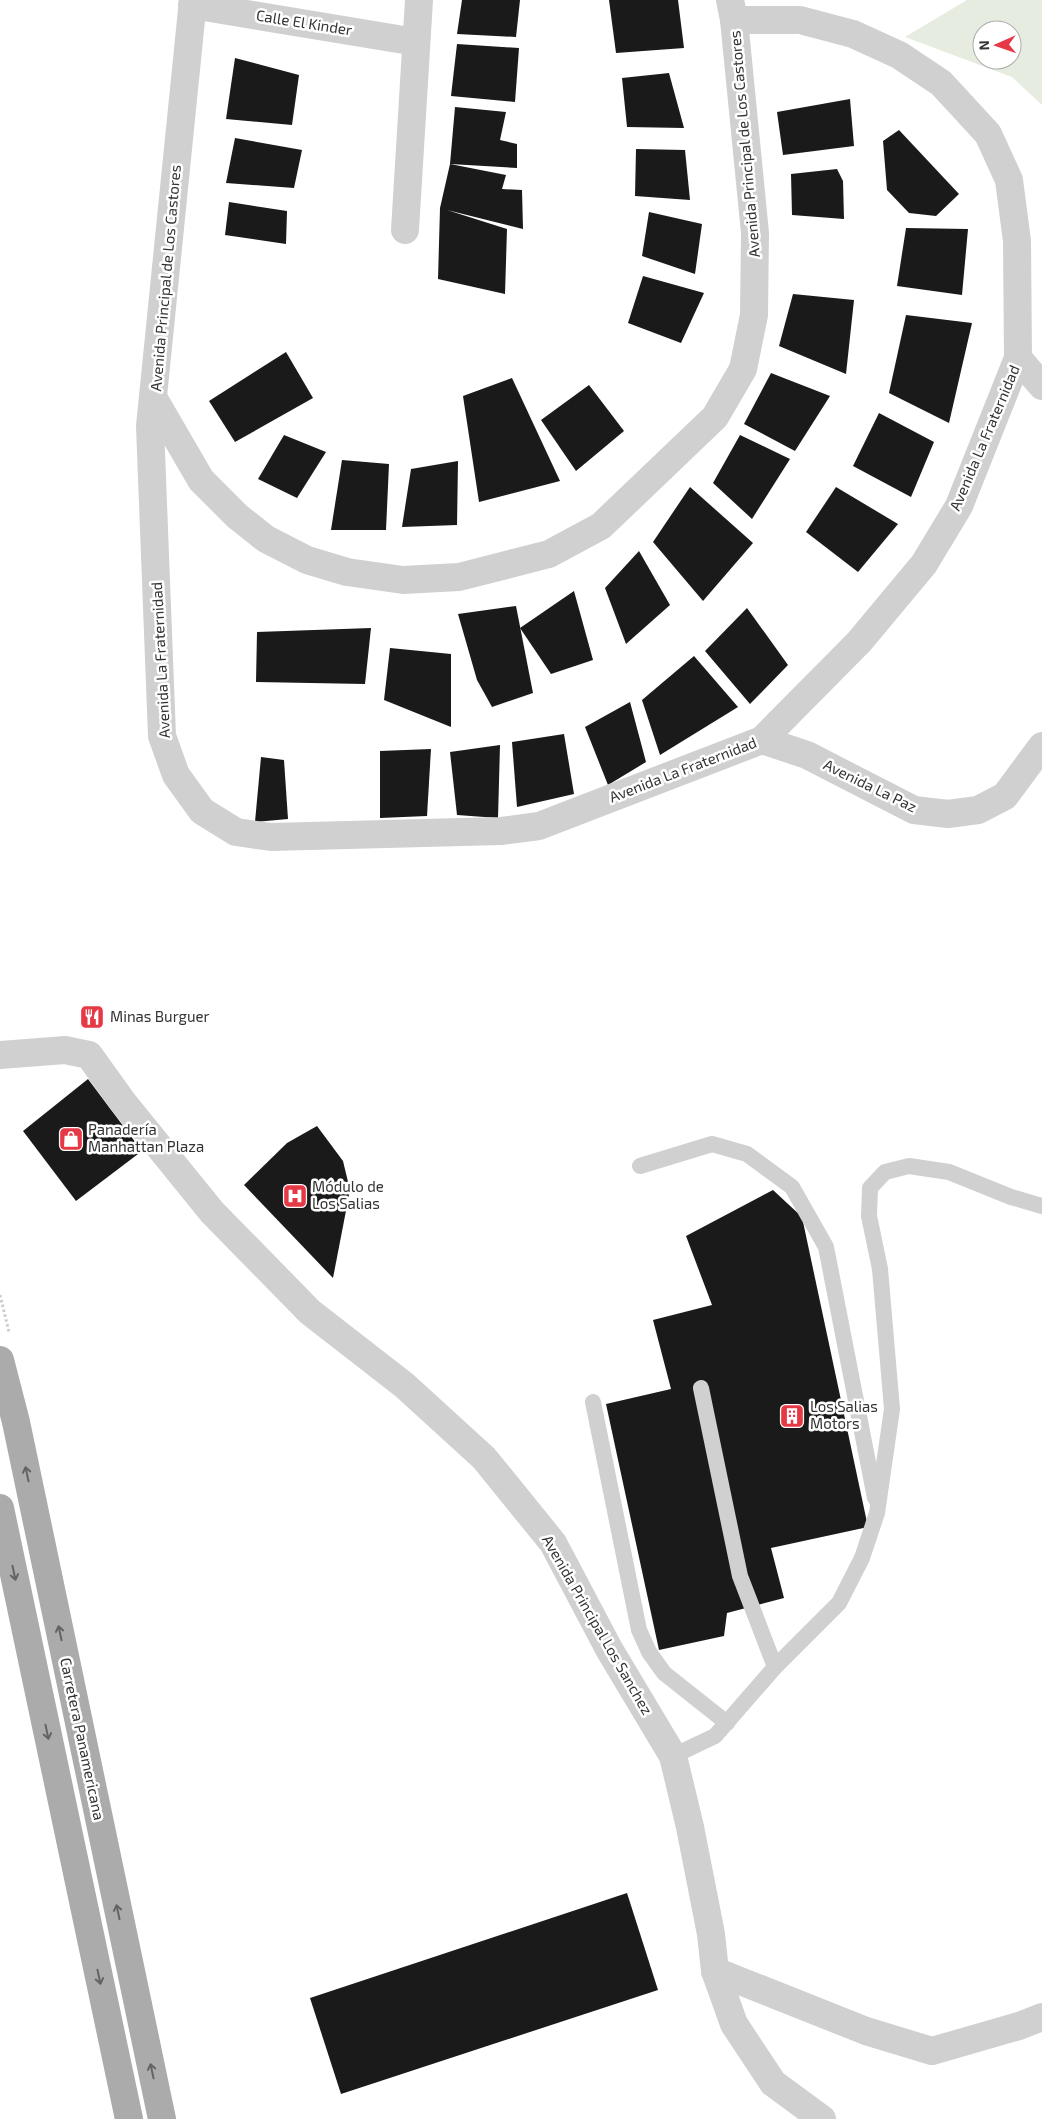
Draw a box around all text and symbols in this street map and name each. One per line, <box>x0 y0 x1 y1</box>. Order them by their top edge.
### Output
street label: Calle El Kinder <box>255 6 353 38</box>
north arrow <box>972 20 1022 70</box>
street label: Avenida Principal de Los Castores <box>725 30 763 258</box>
text: N <box>975 40 992 51</box>
street label: Avenida Principal de Los Castores <box>146 164 184 392</box>
street label: Avenida La Fraternidad <box>945 362 1023 513</box>
street label: Avenida La Fraternidad <box>147 581 173 739</box>
street label: Avenida La Fraternidad <box>606 733 759 806</box>
street label: Avenida La Paz <box>821 755 920 815</box>
restaurant icon: Minas Burguer <box>79 1004 105 1030</box>
place label: Minas Burguer <box>110 1007 210 1025</box>
place label: Panadería Manhattan Plaza <box>88 1120 204 1155</box>
shop icon: Panadería Manhattan Plaza <box>58 1126 84 1152</box>
place label: Módulo de Los Salias <box>312 1177 384 1212</box>
hospital icon: Módulo de Los Salias <box>282 1183 308 1209</box>
place label: Los Salias Motors <box>810 1397 878 1432</box>
building icon: Los Salias Motors <box>779 1403 805 1429</box>
one-way arrow <box>22 1467 31 1483</box>
street label: Avenida Principal Los Sanchez <box>539 1531 657 1718</box>
one-way arrow <box>10 1565 19 1581</box>
one-way arrow <box>55 1626 64 1642</box>
street label: Carretera Panamericana <box>57 1656 109 1822</box>
one-way arrow <box>43 1724 53 1740</box>
one-way arrow <box>113 1905 123 1921</box>
one-way arrow <box>95 1968 104 1984</box>
one-way arrow <box>146 2064 156 2080</box>

